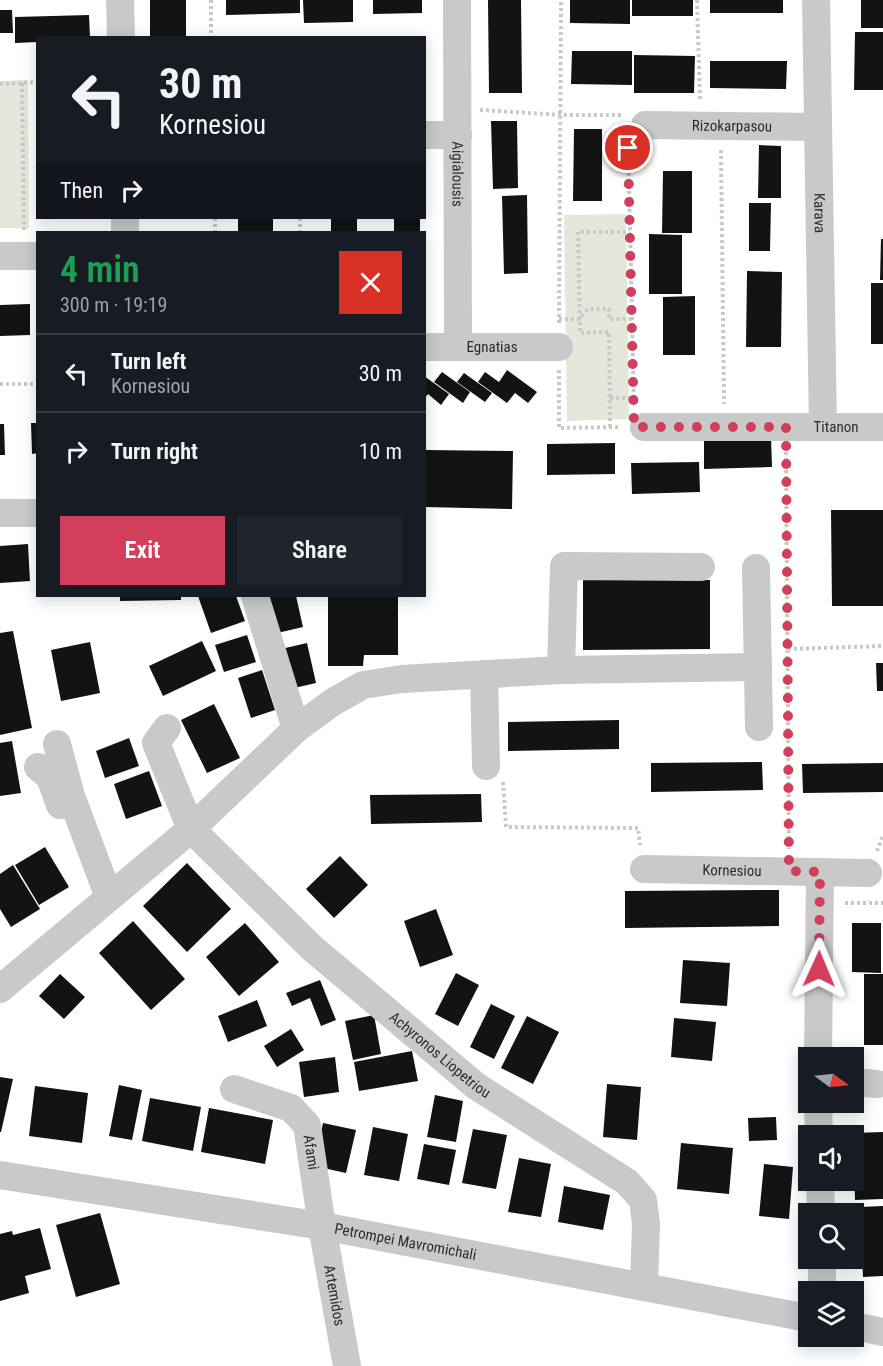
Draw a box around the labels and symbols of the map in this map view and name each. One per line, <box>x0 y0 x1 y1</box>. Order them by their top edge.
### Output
street label: Rizokarpasou <box>692 117 772 135</box>
pin <box>602 122 653 173</box>
street label: Aigialousis <box>448 141 467 207</box>
street label: Karava <box>810 193 829 233</box>
street label: Egnatias <box>466 338 518 356</box>
street label: Titanon <box>814 418 858 436</box>
street label: Kornesiou <box>702 861 762 880</box>
position arrow <box>787 937 851 1001</box>
street label: Achyronos Liopetriou <box>386 1008 494 1102</box>
north arrow <box>798 1047 864 1113</box>
street label: Afami <box>300 1133 323 1171</box>
street label: Petrompei Mavromichali <box>333 1220 478 1264</box>
street label: Artemidos <box>320 1263 349 1327</box>

